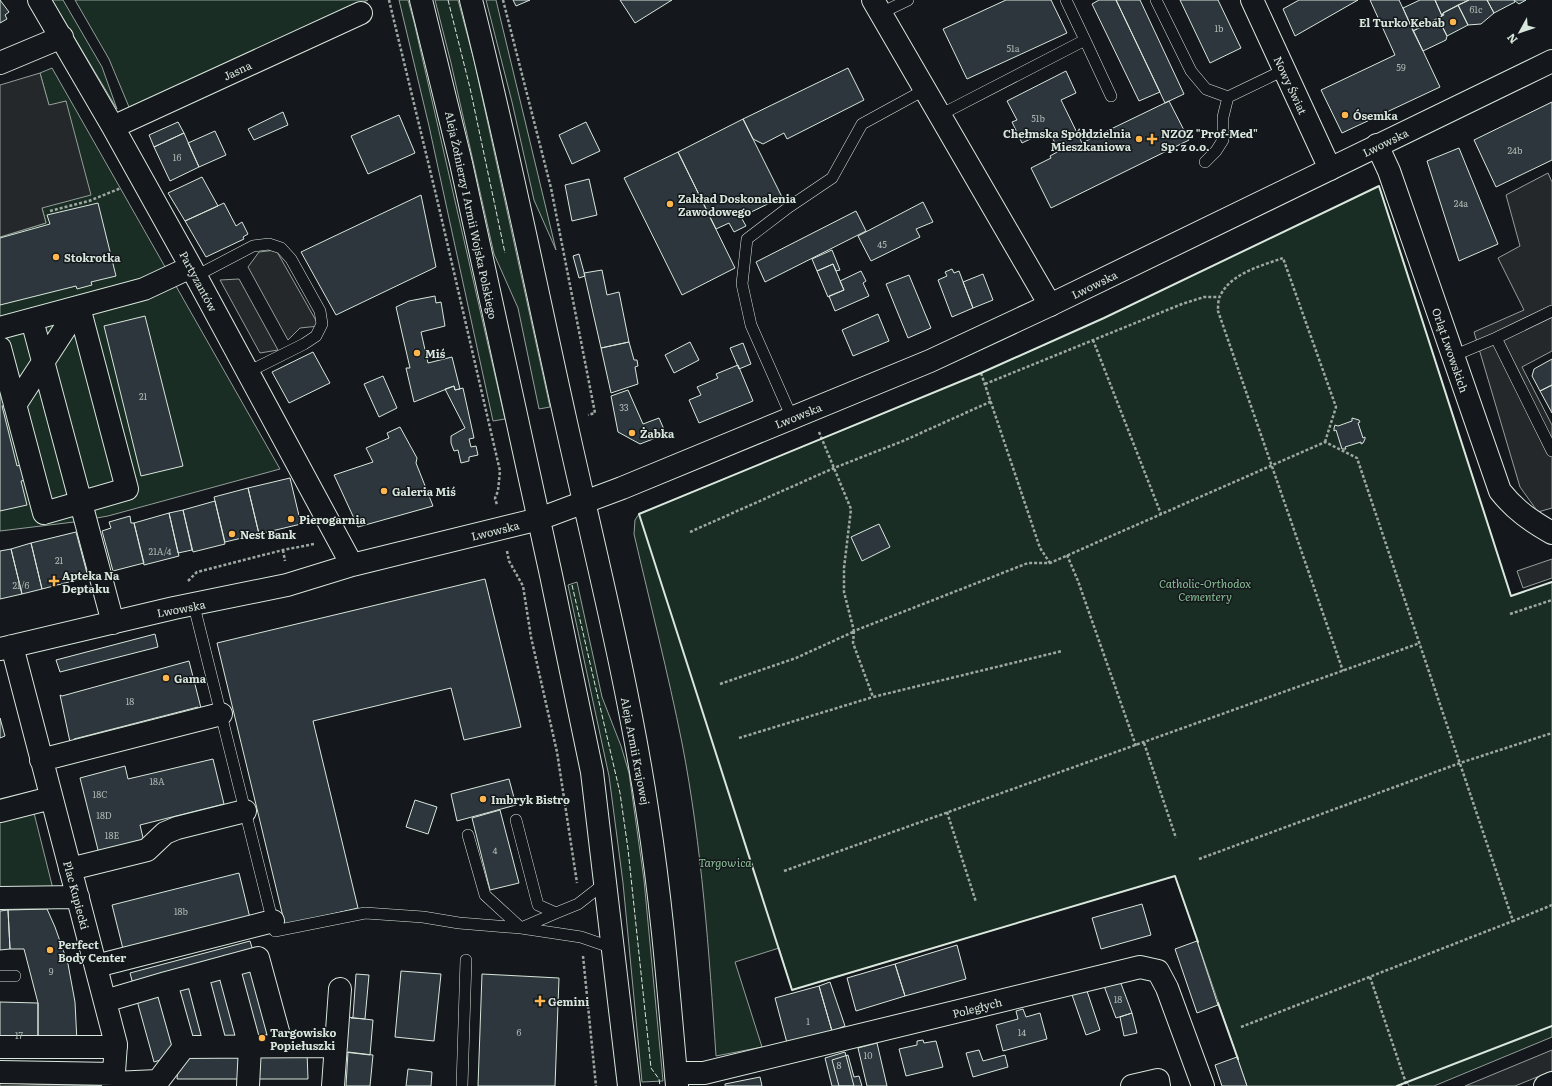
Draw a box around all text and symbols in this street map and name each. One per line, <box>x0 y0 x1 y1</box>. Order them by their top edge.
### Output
house number: 61c <box>1470 2 1483 16</box>
north arrow <box>1500 12 1540 52</box>
place label: El Turko Kebab <box>1359 14 1445 30</box>
marker: El Turko Kebab <box>1448 17 1458 27</box>
house number: 1b <box>1214 21 1224 35</box>
text: N <box>1502 30 1521 48</box>
house number: 51a <box>1006 41 1020 55</box>
street label: Nowy Świat <box>1271 53 1312 117</box>
street label: Jasna <box>220 56 254 84</box>
house number: 59 <box>1396 60 1406 74</box>
place label: Ósemka <box>1353 107 1399 123</box>
street label: Aleja Żołnierzy I Armii Wojska Polskiego <box>442 110 502 320</box>
marker: Ósemka <box>1340 110 1350 120</box>
house number: 51b <box>1031 111 1045 125</box>
street label: Lwowska <box>1359 124 1411 160</box>
place label: Chełmska Spółdzielnia Mieszkaniowa <box>1003 125 1132 154</box>
place label: NZOZ "Prof-Med" Sp. z o.o. <box>1161 125 1258 154</box>
marker: NZOZ "Prof-Med" Sp. z o.o. <box>1146 133 1158 145</box>
marker: Chełmska Spółdzielnia Mieszkaniowa <box>1134 134 1144 144</box>
house number: 24b <box>1508 143 1523 157</box>
house number: 16 <box>173 150 181 164</box>
place label: Zakład Doskonalenia Zawodowego <box>678 190 797 219</box>
house number: 24a <box>1454 196 1468 210</box>
marker: Zakład Doskonalenia Zawodowego <box>665 199 675 209</box>
house number: 45 <box>877 237 887 251</box>
street label: Partyzantów <box>176 248 222 315</box>
place label: Stokrotka <box>64 249 121 265</box>
marker: Stokrotka <box>51 252 61 262</box>
street label: Lwowska <box>1068 266 1120 302</box>
street label: Orląt Lwowskich <box>1429 305 1473 395</box>
place label: Miś <box>425 345 446 361</box>
marker: Miś <box>412 348 422 358</box>
house number: 21 <box>139 389 147 403</box>
street label: Lwowska <box>772 398 824 432</box>
house number: 33 <box>619 400 629 414</box>
place label: Żabka <box>640 425 675 441</box>
marker: Żabka <box>627 428 637 438</box>
place label: Galeria Miś <box>392 483 456 499</box>
marker: Galeria Miś <box>379 486 389 496</box>
place label: Pierogarnia <box>299 511 366 527</box>
marker: Pierogarnia <box>286 514 296 524</box>
street label: Lwowska <box>469 516 521 544</box>
place label: Nest Bank <box>240 526 297 542</box>
marker: Nest Bank <box>227 529 237 539</box>
house number: 21A/4 <box>149 544 171 558</box>
house number: 21 <box>55 553 63 567</box>
place label: Apteka Na Deptaku <box>62 567 120 596</box>
park label: Catholic-Orthodox Cementery <box>1159 575 1251 604</box>
marker: Apteka Na Deptaku <box>49 576 59 586</box>
house number: 21/6 <box>13 578 30 592</box>
street label: Lwowska <box>155 595 207 621</box>
place label: Gama <box>174 670 207 686</box>
marker: Gama <box>161 673 171 683</box>
house number: 18 <box>126 694 134 708</box>
street label: Aleja Armii Krajowej <box>618 696 654 806</box>
house number: 18A <box>149 774 165 788</box>
house number: 18C <box>93 787 107 801</box>
place label: Imbryk Bistro <box>491 791 570 807</box>
marker: Imbryk Bistro <box>478 794 488 804</box>
house number: 18D <box>96 808 112 822</box>
house number: 18E <box>105 828 119 842</box>
house number: 4 <box>493 843 498 857</box>
park label: Targowica <box>698 854 752 870</box>
street label: Plac Kupiecki <box>60 859 94 931</box>
house number: 18b <box>174 904 189 918</box>
place label: Perfect Body Center <box>58 936 126 965</box>
marker: Perfect Body Center <box>45 945 55 955</box>
house number: 9 <box>49 964 54 978</box>
house number: 18 <box>1114 992 1122 1006</box>
place label: Gemini <box>548 993 589 1009</box>
street label: Poległych <box>950 993 1004 1021</box>
marker: Gemini <box>535 996 545 1006</box>
house number: 1 <box>806 1014 810 1028</box>
place label: Targowisko Popiełuszki <box>270 1024 337 1053</box>
house number: 6 <box>517 1025 522 1039</box>
house number: 14 <box>1018 1025 1026 1039</box>
house number: 17 <box>15 1028 23 1042</box>
marker: Targowisko Popiełuszki <box>257 1033 267 1043</box>
house number: 10 <box>864 1048 872 1062</box>
house number: 8 <box>837 1058 842 1072</box>

